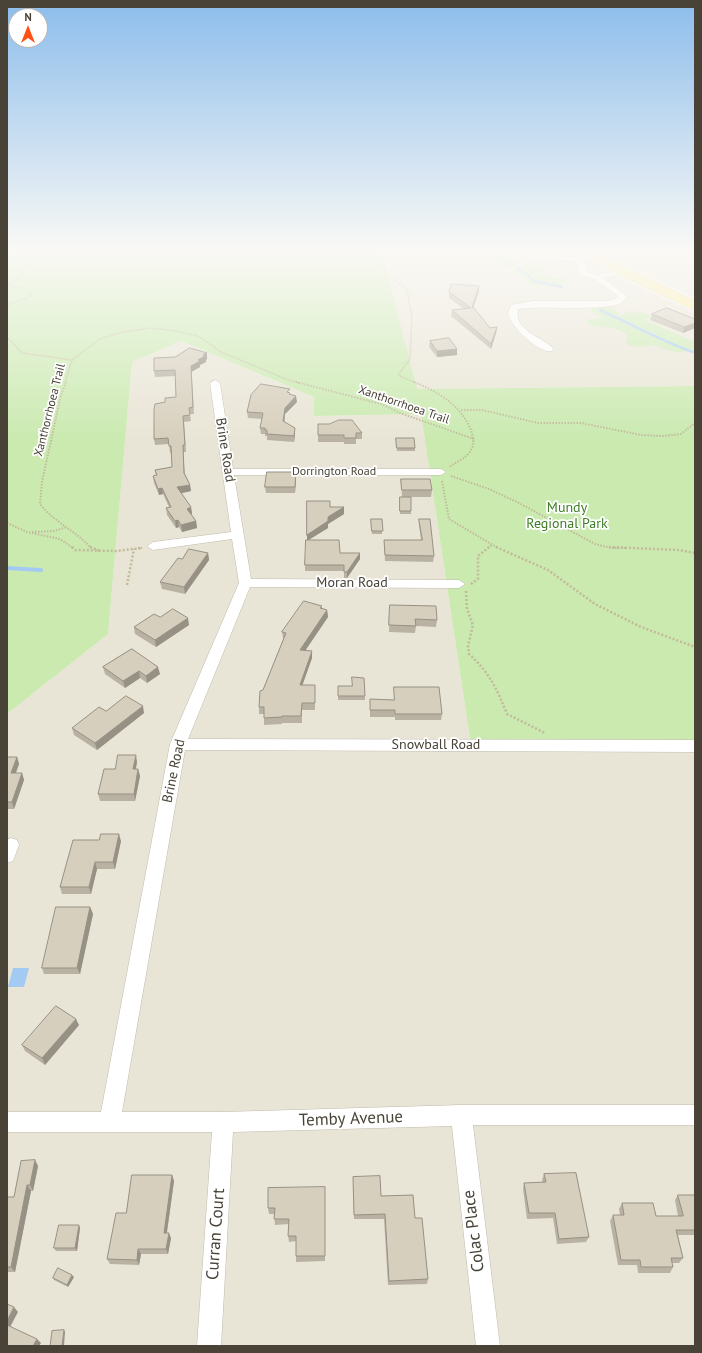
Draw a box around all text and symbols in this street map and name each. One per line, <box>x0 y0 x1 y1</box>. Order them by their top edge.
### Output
north arrow <box>8 8 48 48</box>
text: N <box>24 10 32 24</box>
street label: Xanthorrhoea Trail <box>31 362 69 458</box>
street label: Xanthorrhoea Trail <box>357 383 451 427</box>
street label: Brine Road <box>212 417 238 483</box>
street label: Dorrington Road <box>292 465 376 479</box>
park label: Mundy Regional Park <box>526 500 608 532</box>
street label: Moran Road <box>316 575 388 591</box>
street label: Snowball Road <box>392 737 480 753</box>
street label: Brine Road <box>159 738 189 804</box>
street label: Temby Avenue <box>299 1107 403 1131</box>
street label: Curran Court <box>203 1187 229 1281</box>
street label: Colac Place <box>459 1189 489 1273</box>

